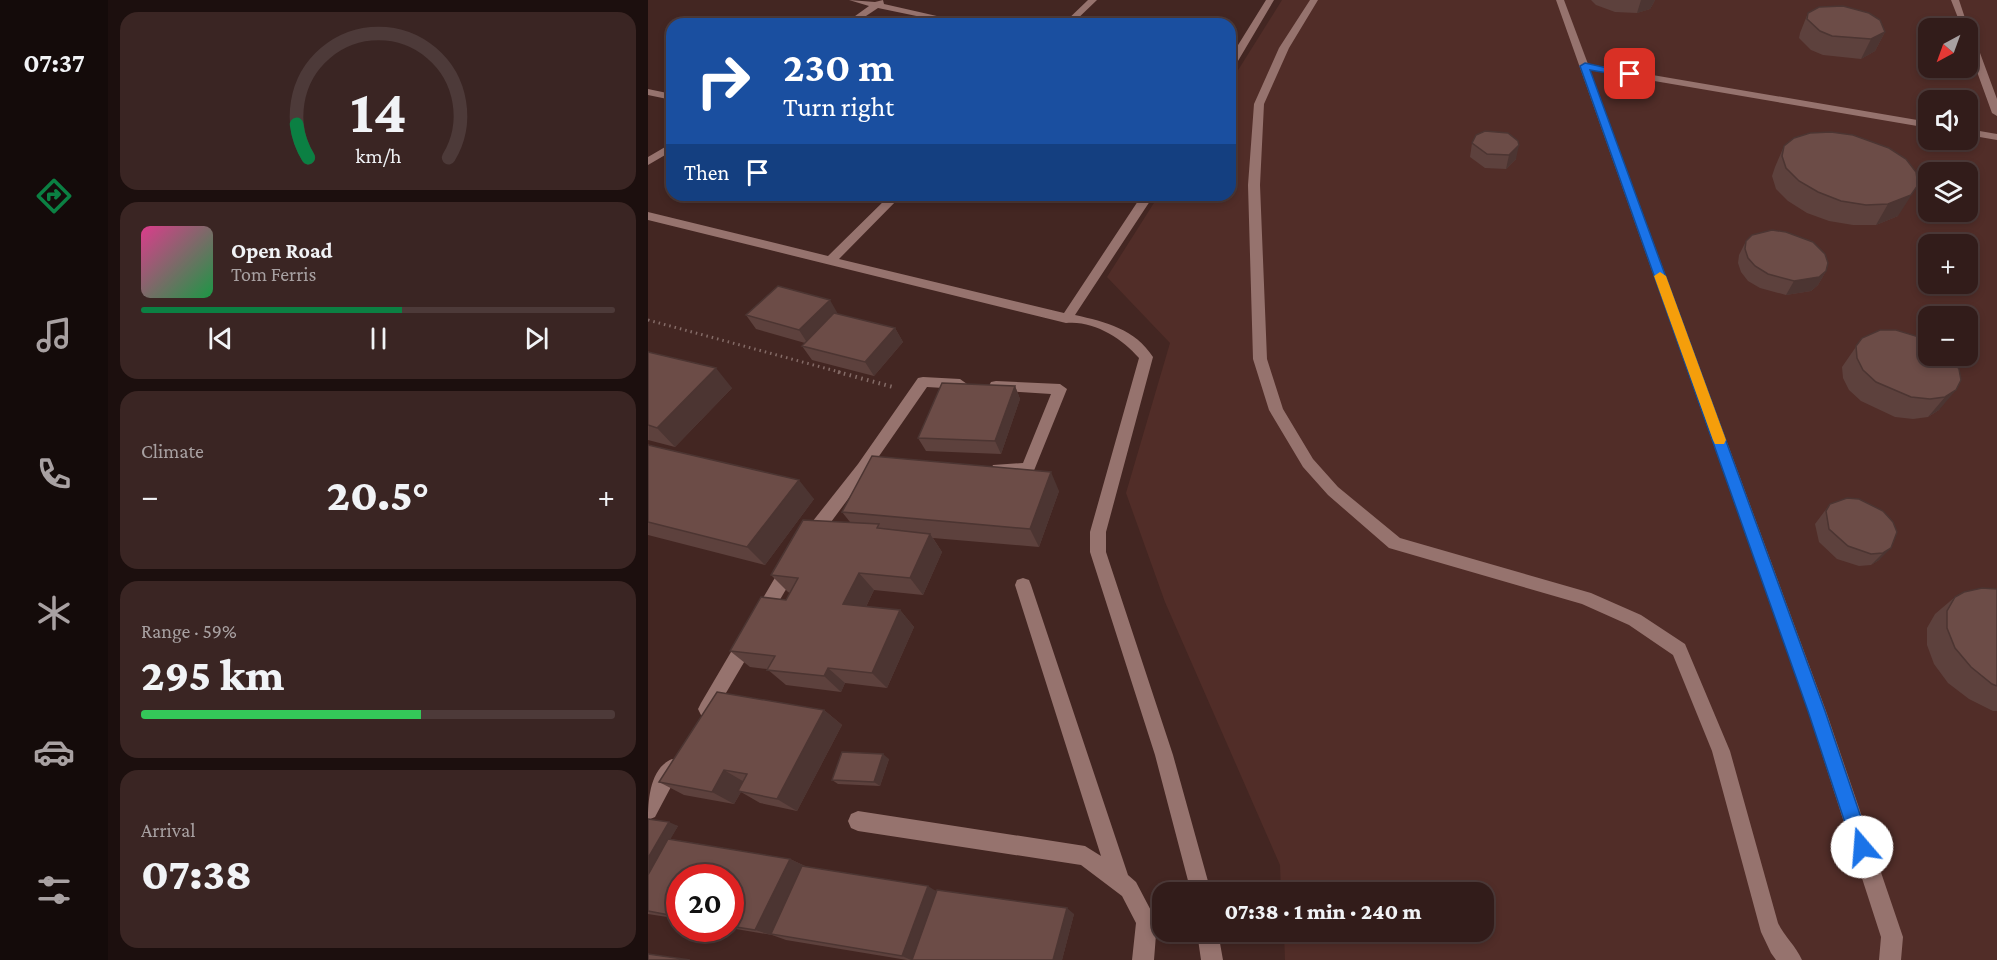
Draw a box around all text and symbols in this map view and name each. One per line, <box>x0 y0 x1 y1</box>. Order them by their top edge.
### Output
north arrow <box>1918 18 1978 78</box>
map controls <box>1918 18 1978 366</box>
icon: right <box>684 42 762 120</box>
text: 230 m <box>783 43 894 90</box>
text: 07:37 <box>23 48 85 78</box>
pin <box>1604 48 1655 99</box>
icon: arrive <box>1613 57 1646 90</box>
text: 14 <box>350 76 406 145</box>
button: sound <box>1918 90 1978 150</box>
text: Turn right <box>783 92 894 122</box>
text: km/h <box>355 144 402 168</box>
icon: arrive <box>741 156 774 189</box>
text: Then <box>684 160 729 185</box>
button: layers <box>1918 162 1978 222</box>
icon: directions <box>33 175 75 217</box>
button: + <box>1918 234 1978 294</box>
text: Open Road <box>231 238 333 263</box>
text: Tom Ferris <box>231 263 316 285</box>
button: − <box>1918 306 1978 366</box>
icon: music <box>33 314 75 356</box>
icon: previous <box>204 322 237 355</box>
icon: pause <box>362 322 395 355</box>
icon: next <box>520 322 553 355</box>
text: Climate <box>141 440 204 462</box>
icon: phone <box>33 453 75 495</box>
text: 20.5° <box>326 470 430 520</box>
text: − <box>141 477 158 514</box>
text: + <box>598 477 615 514</box>
icon: climate <box>33 592 75 634</box>
text: Range · 59% <box>141 620 237 642</box>
text: 295 km <box>141 650 284 700</box>
icon: car <box>33 731 75 773</box>
position arrow <box>1830 815 1894 879</box>
text: Arrival <box>141 819 195 841</box>
text: 07:38 <box>141 849 252 899</box>
speed limit sign: 20 <box>666 864 744 942</box>
icon: filters <box>33 869 75 911</box>
text: 07:38 · 1 min · 240 m <box>1225 899 1421 924</box>

